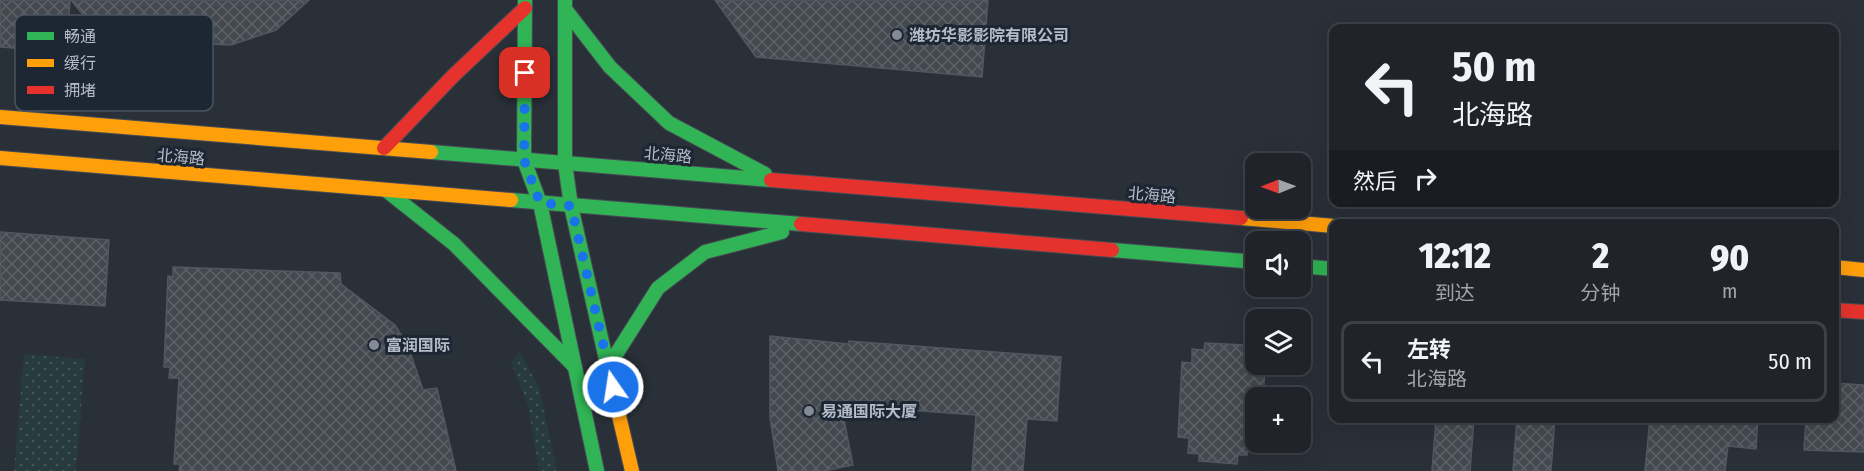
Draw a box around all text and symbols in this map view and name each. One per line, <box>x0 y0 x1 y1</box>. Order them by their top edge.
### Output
legend <box>15 15 213 111</box>
place label: 潍坊华影影院有限公司 <box>909 26 1069 45</box>
text: 畅通 <box>64 27 96 46</box>
marker: 潍坊华影影院有限公司 <box>890 28 904 42</box>
text: 50 m <box>1452 42 1536 92</box>
pin <box>499 47 550 98</box>
icon: left <box>1353 48 1431 126</box>
text: 缓行 <box>64 54 96 73</box>
icon: arrive <box>508 56 541 89</box>
text: 拥堵 <box>64 81 96 100</box>
text: 北海路 <box>1452 99 1533 131</box>
street label: 北海路 <box>643 143 693 167</box>
street label: 北海路 <box>156 145 206 169</box>
north arrow <box>1245 153 1311 219</box>
map controls <box>1245 153 1311 453</box>
icon: right <box>1409 162 1442 195</box>
text: 然后 <box>1353 168 1397 195</box>
street label: 北海路 <box>1127 183 1177 207</box>
button: sound <box>1245 231 1311 297</box>
text: 12:12 <box>1419 234 1491 278</box>
text: 2 <box>1592 234 1609 278</box>
text: 90 <box>1710 236 1749 280</box>
text: m <box>1722 279 1737 303</box>
text: 到达 <box>1435 281 1475 305</box>
text: 分钟 <box>1581 281 1621 305</box>
button: layers <box>1245 309 1311 375</box>
place label: 富润国际 <box>386 336 450 355</box>
text: 左转 <box>1407 336 1451 363</box>
marker: 富润国际 <box>367 338 381 352</box>
icon: left <box>1356 345 1389 378</box>
text: 50 m <box>1768 348 1812 375</box>
position arrow <box>581 355 645 419</box>
text: 北海路 <box>1407 367 1467 391</box>
button: + <box>1245 387 1311 453</box>
place label: 易通国际大厦 <box>821 402 917 421</box>
marker: 易通国际大厦 <box>802 404 816 418</box>

